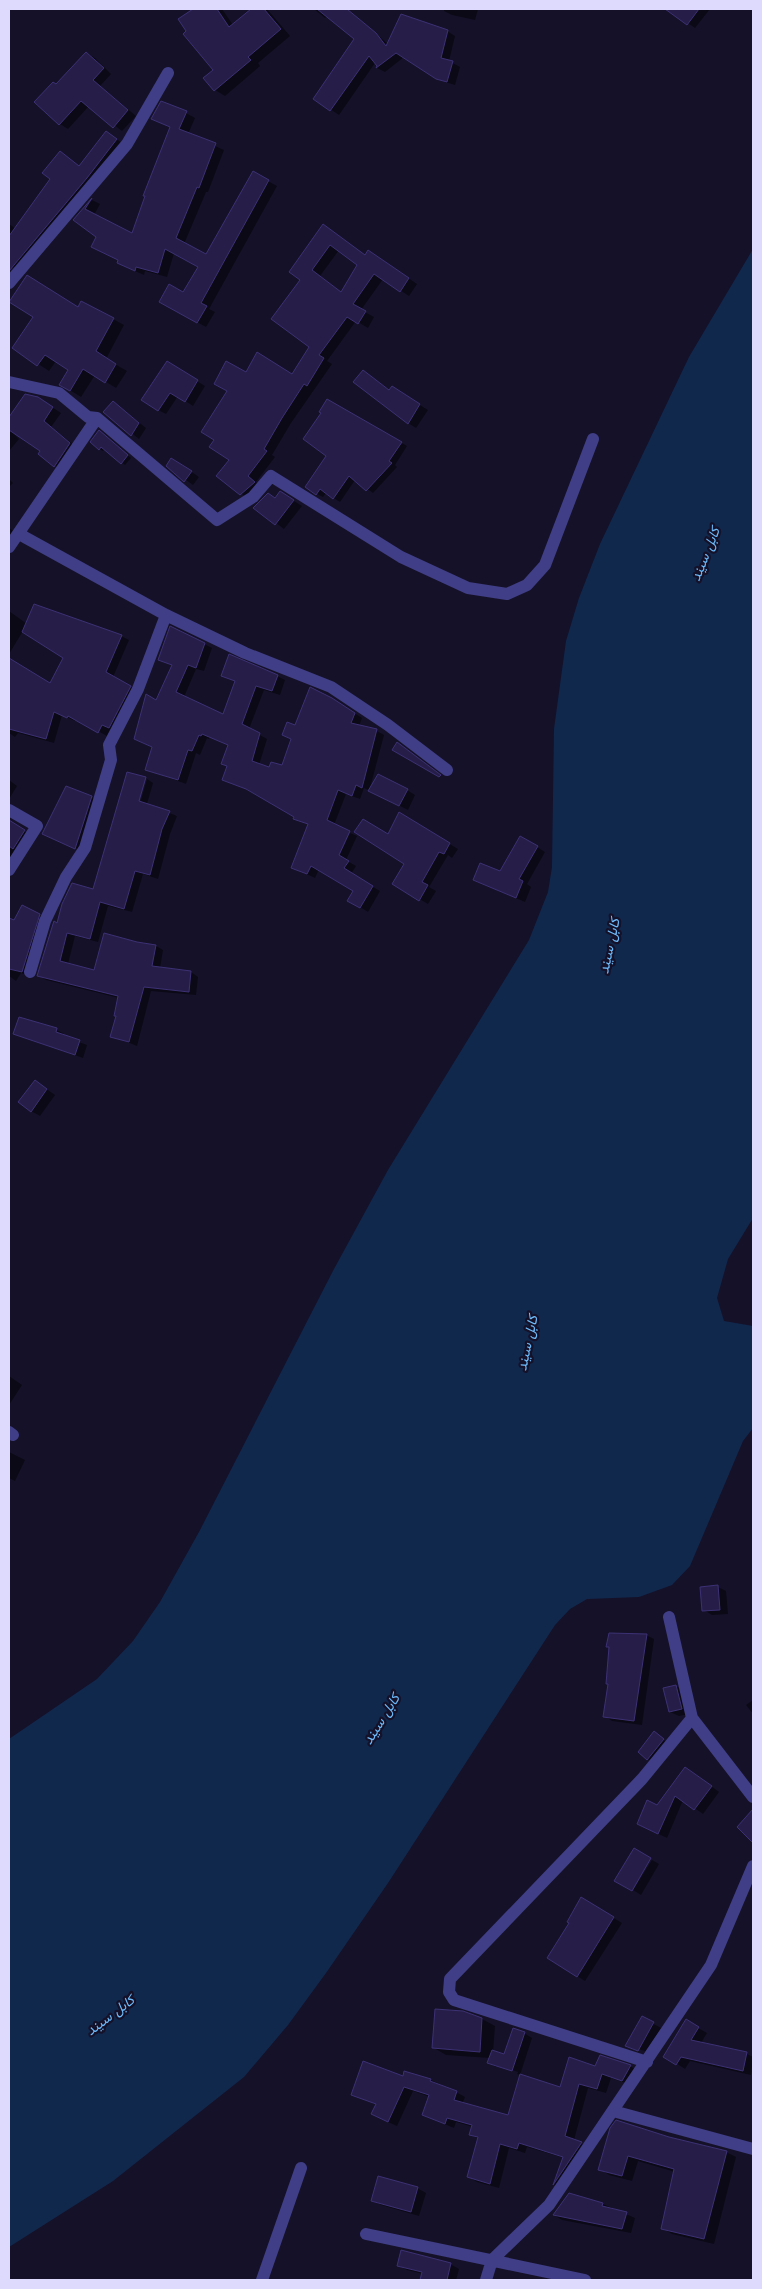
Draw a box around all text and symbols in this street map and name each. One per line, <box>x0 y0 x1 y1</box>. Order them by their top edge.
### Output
water label: کابل سيند <box>687 522 725 584</box>
water label: کابل سيند <box>595 914 624 975</box>
water label: کابل سيند <box>513 1311 542 1372</box>
water label: کابل سيند <box>359 1688 405 1748</box>
water label: کابل سيند <box>83 1990 140 2039</box>

